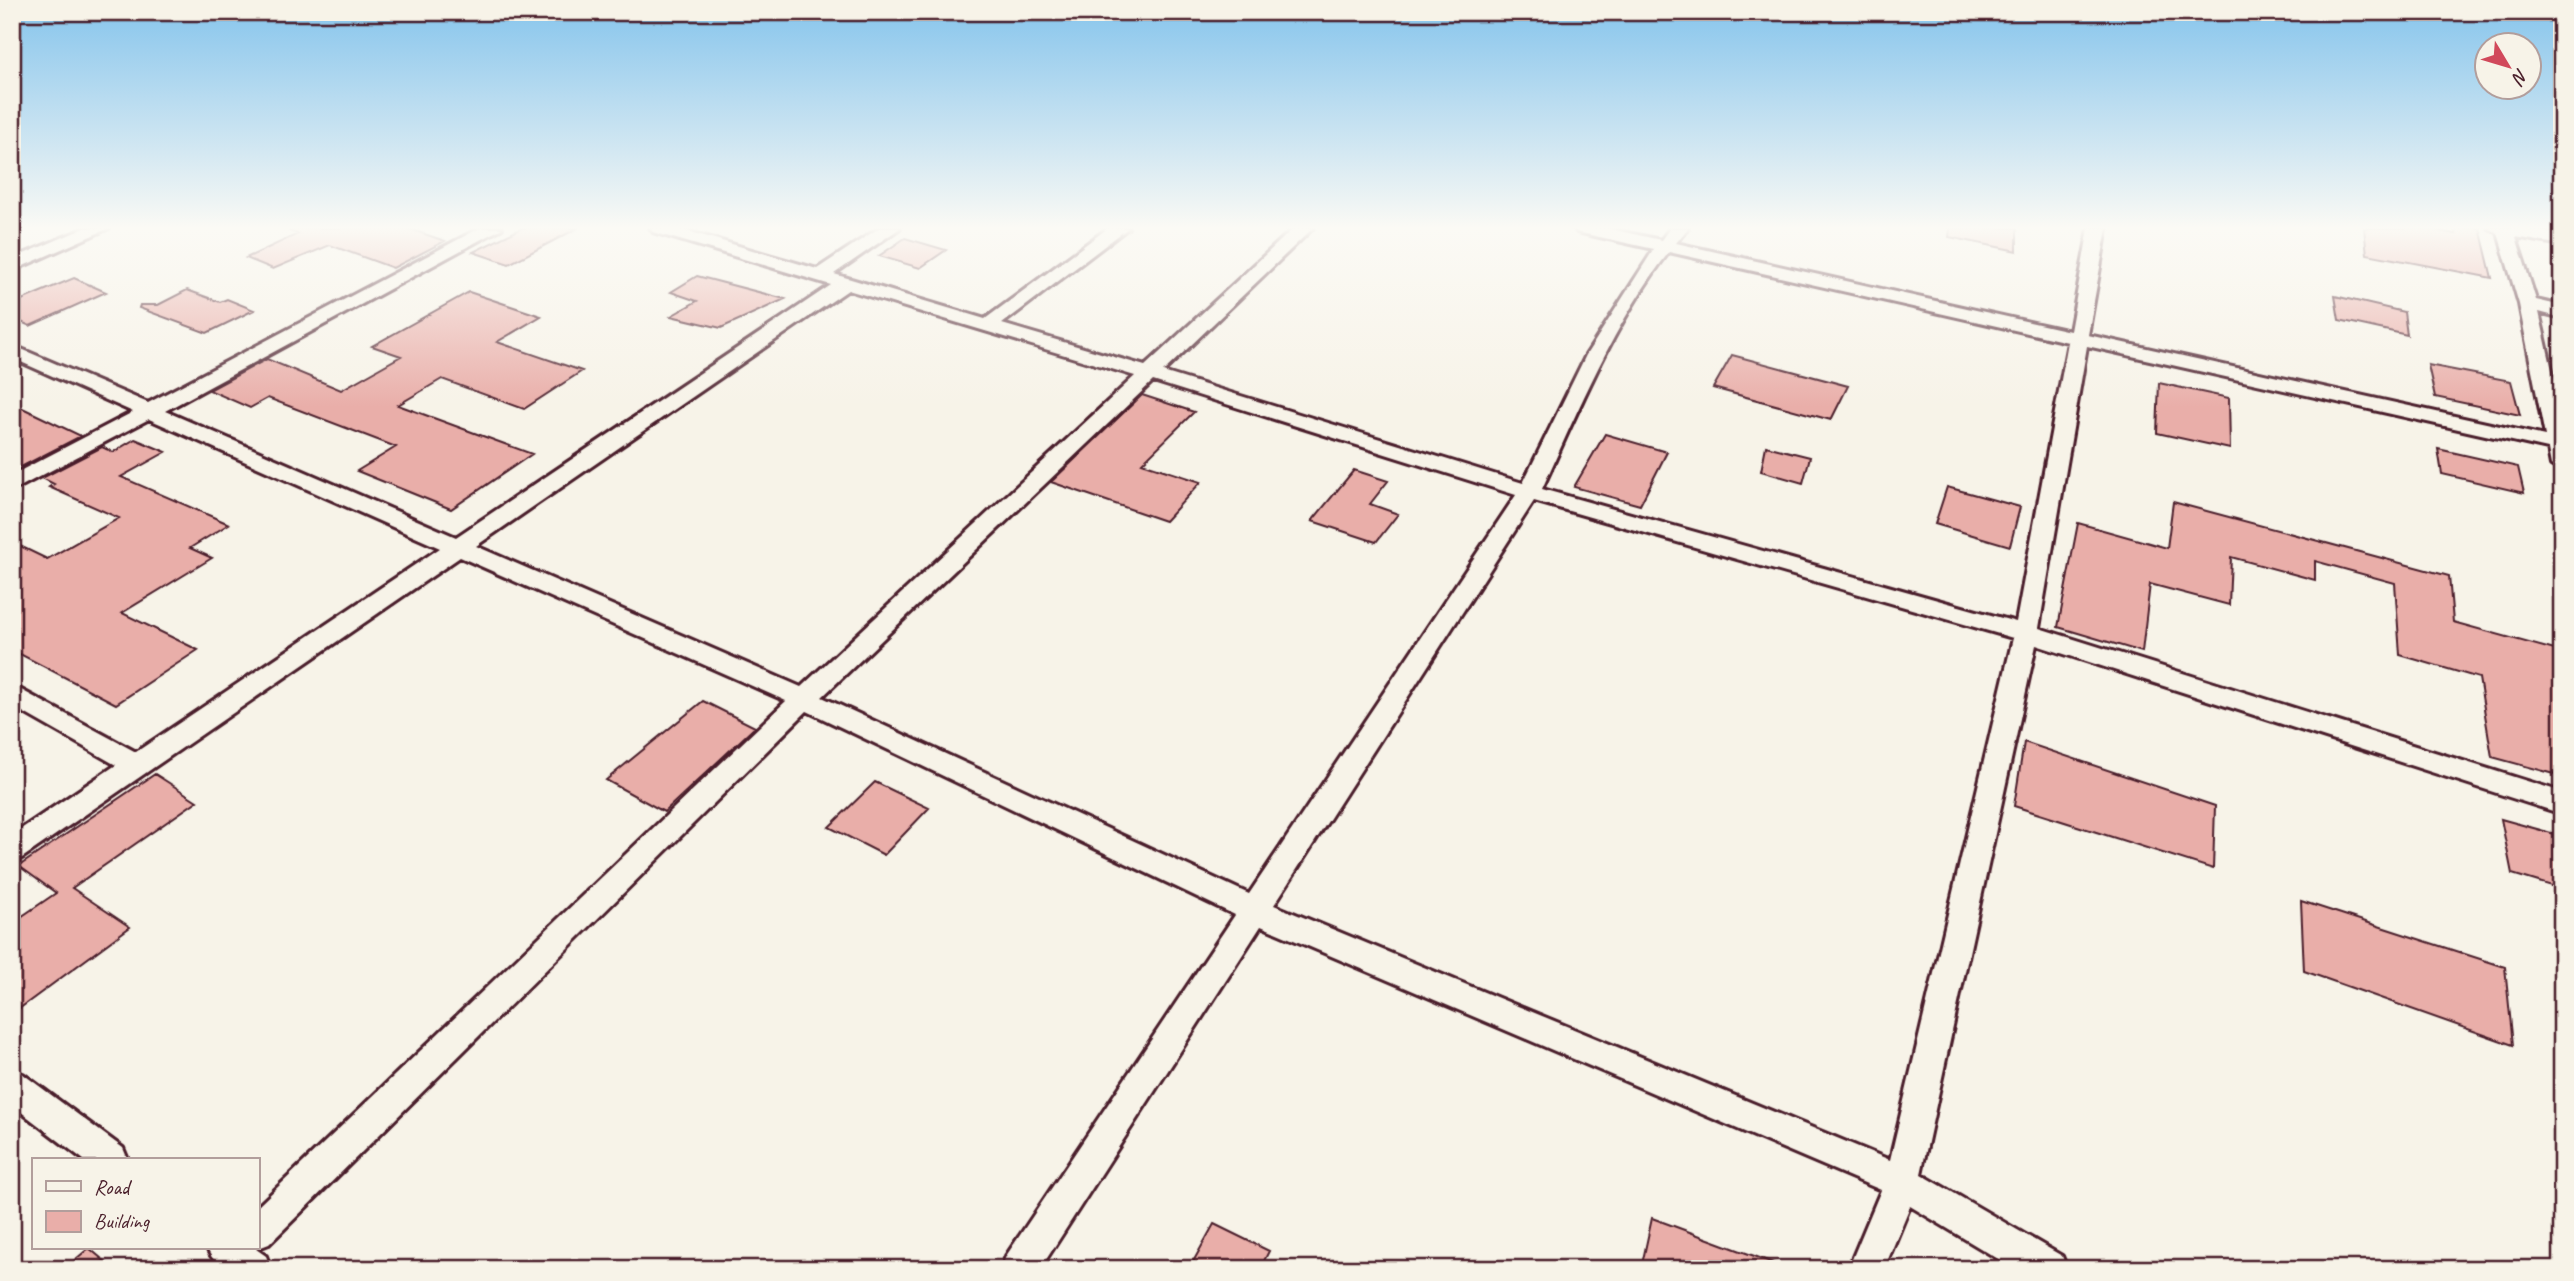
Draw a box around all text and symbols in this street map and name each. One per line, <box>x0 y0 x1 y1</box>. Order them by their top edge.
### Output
north arrow <box>2472 32 2542 102</box>
text: N <box>2506 64 2534 90</box>
legend <box>32 1158 259 1250</box>
text: Road <box>94 1174 133 1200</box>
text: Building <box>94 1208 151 1234</box>

